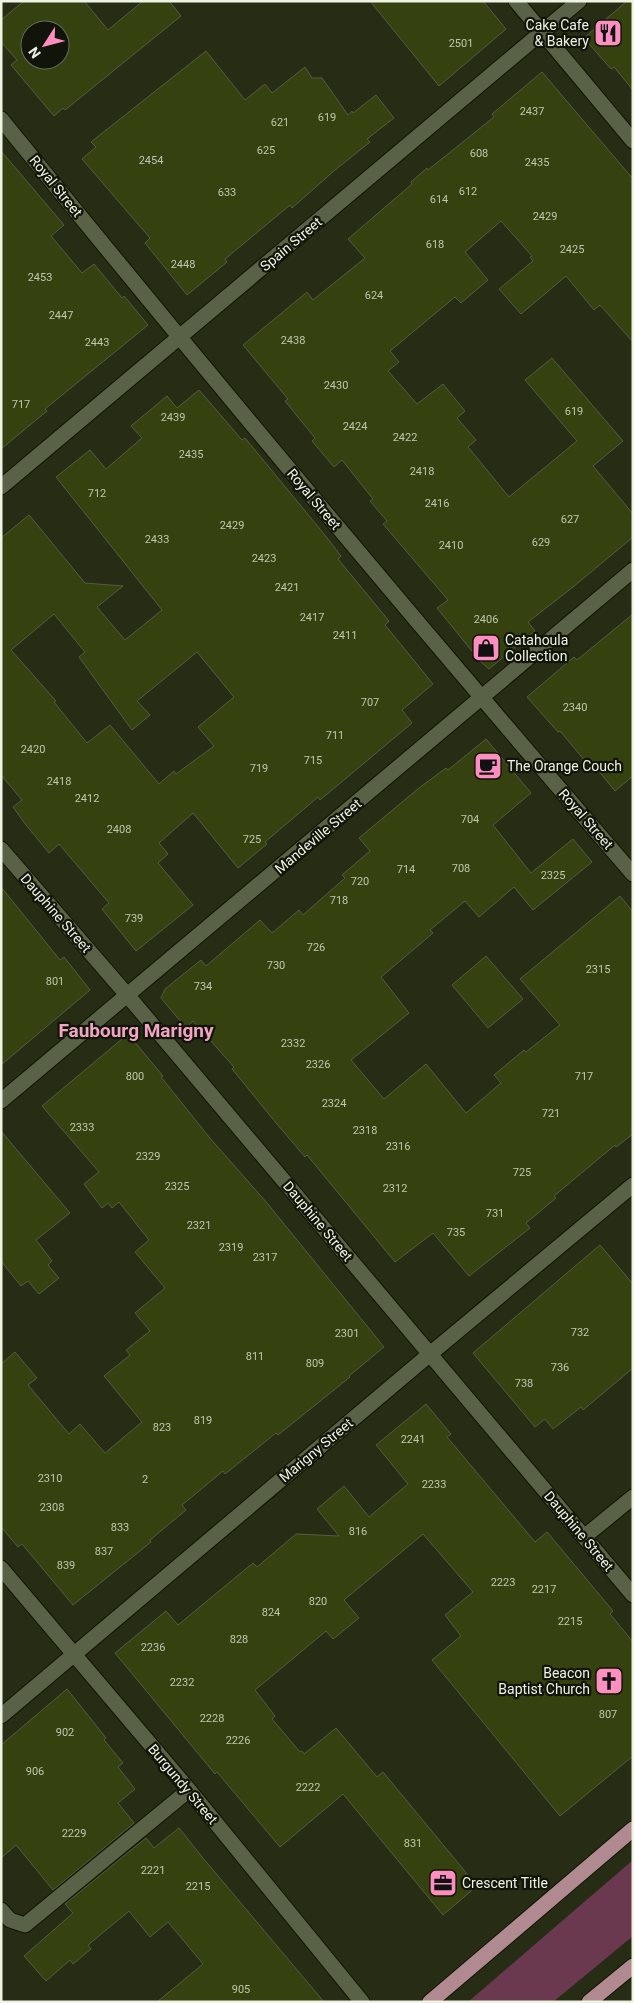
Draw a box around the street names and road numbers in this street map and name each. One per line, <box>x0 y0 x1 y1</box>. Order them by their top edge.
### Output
street label: Royal Street <box>26 152 86 220</box>
street label: Spain Street <box>257 213 325 274</box>
street label: Royal Street <box>284 465 344 533</box>
street label: Royal Street <box>556 786 617 853</box>
street label: Mandeville Street <box>272 795 365 877</box>
street label: Dauphine Street <box>17 870 95 956</box>
street label: Dauphine Street <box>280 1178 356 1264</box>
street label: Marigny Street <box>276 1414 356 1485</box>
street label: Dauphine Street <box>541 1488 617 1574</box>
street label: Burgundy Street <box>145 1741 221 1827</box>

